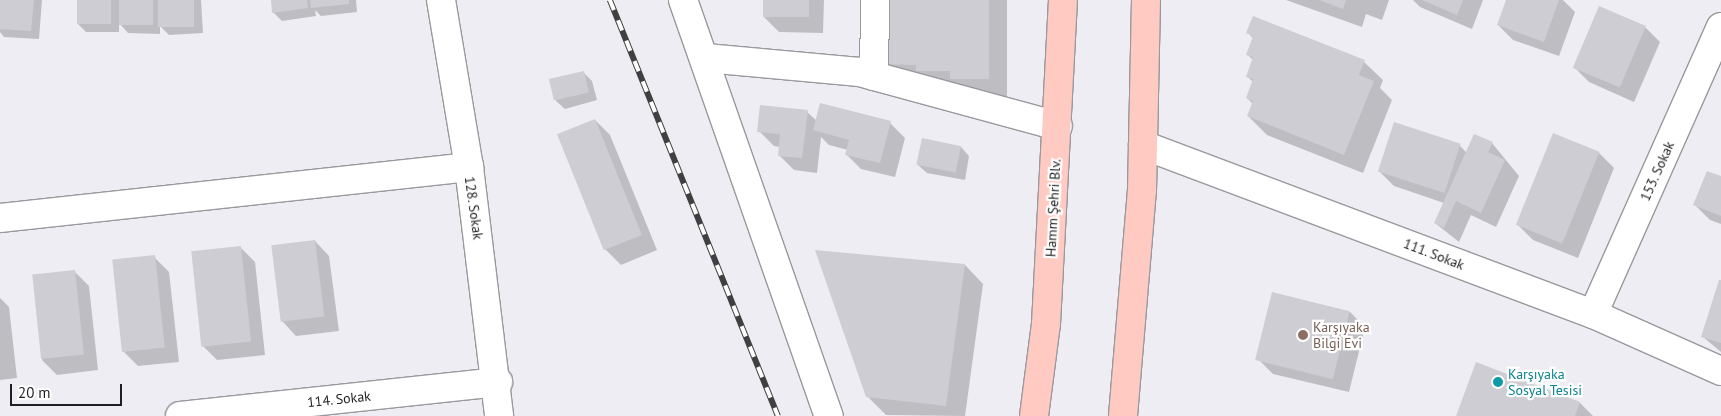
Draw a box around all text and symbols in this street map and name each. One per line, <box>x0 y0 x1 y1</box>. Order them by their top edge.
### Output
street label: 153. Sokak <box>1636 138 1678 204</box>
street label: Hamm Şehri Blv. <box>1042 158 1064 258</box>
street label: 128. Sokak <box>461 175 487 241</box>
street label: 111. Sokak <box>1401 235 1467 273</box>
place label: Karşıyaka Bilgi Evi <box>1313 319 1370 352</box>
marker: Karşıyaka Bilgi Evi <box>1297 329 1309 341</box>
place label: Karşıyaka Sosyal Tesisi <box>1508 366 1583 398</box>
scale bar <box>12 374 125 406</box>
marker: Karşıyaka Sosyal Tesisi <box>1492 376 1504 388</box>
text: 20 m <box>18 383 51 402</box>
street label: 114. Sokak <box>306 387 372 411</box>

